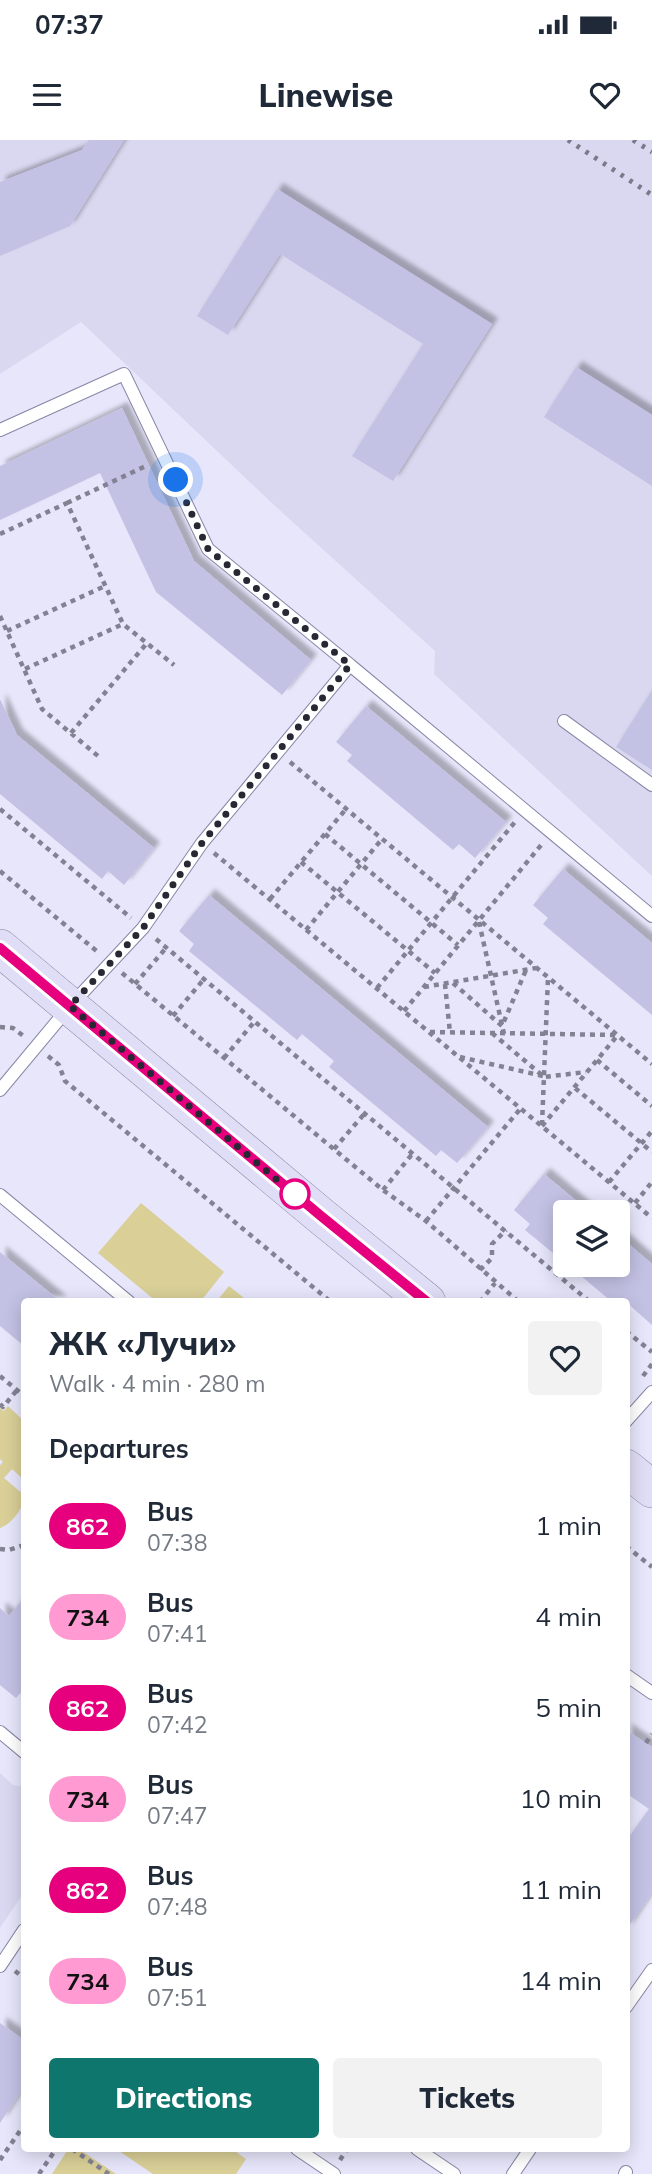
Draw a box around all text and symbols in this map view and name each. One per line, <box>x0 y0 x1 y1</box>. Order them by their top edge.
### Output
text: 07:37 <box>35 8 104 41</box>
text: Linewise <box>259 75 393 115</box>
icon: menu <box>28 76 66 114</box>
icon: heart <box>586 76 624 114</box>
your location <box>158 462 193 497</box>
unlabelled marker <box>280 1179 310 1209</box>
map controls <box>553 1200 630 1277</box>
button: layers <box>553 1200 630 1277</box>
button: heart <box>528 1321 602 1395</box>
text: ЖК «Лучи» <box>49 1322 237 1363</box>
text: Walk · 4 min · 280 m <box>49 1369 266 1398</box>
text: Departures <box>49 1432 189 1465</box>
text: Bus <box>147 1495 193 1528</box>
text: 1 min <box>535 1509 602 1542</box>
text: 862 <box>66 1511 109 1541</box>
text: 07:38 <box>147 1528 207 1557</box>
text: Bus <box>147 1586 193 1619</box>
text: 4 min <box>535 1600 602 1633</box>
text: 734 <box>66 1602 109 1632</box>
text: 07:41 <box>147 1619 207 1648</box>
text: Bus <box>147 1677 193 1710</box>
text: 5 min <box>535 1691 602 1724</box>
text: 862 <box>66 1693 109 1723</box>
text: 07:42 <box>147 1710 207 1739</box>
text: Bus <box>147 1768 193 1801</box>
text: 10 min <box>520 1782 602 1815</box>
text: 734 <box>66 1784 109 1814</box>
text: 07:47 <box>147 1801 207 1830</box>
text: Bus <box>147 1859 193 1892</box>
text: 11 min <box>520 1873 602 1906</box>
text: 862 <box>66 1875 109 1905</box>
text: 07:48 <box>147 1892 207 1921</box>
text: Bus <box>147 1950 193 1983</box>
text: 14 min <box>520 1964 602 1997</box>
text: 734 <box>66 1966 109 1996</box>
text: 07:51 <box>147 1983 207 2012</box>
button: Directions <box>49 2058 319 2138</box>
button: Tickets <box>333 2058 602 2138</box>

